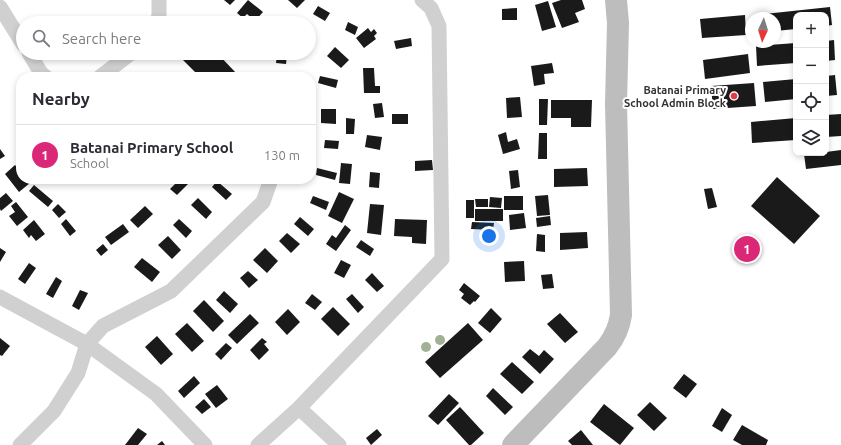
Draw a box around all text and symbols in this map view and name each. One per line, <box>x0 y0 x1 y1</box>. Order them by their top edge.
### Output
north arrow <box>745 12 781 48</box>
map controls <box>793 12 829 156</box>
button: + <box>793 12 829 48</box>
search box <box>16 16 316 60</box>
icon: search <box>30 27 52 49</box>
text: Search here <box>62 30 141 47</box>
button: − <box>793 48 829 84</box>
place label: Batanai Primary School Admin Block <box>624 84 727 109</box>
button: locate <box>793 84 829 120</box>
text: Nearby <box>32 89 90 108</box>
marker: Batanai Primary School Admin Block <box>729 91 739 101</box>
button: layers <box>793 120 829 156</box>
text: Batanai Primary School <box>70 139 233 156</box>
text: 1 <box>41 148 49 162</box>
text: 130 m <box>264 148 300 162</box>
text: School <box>70 156 109 170</box>
your location <box>479 226 499 246</box>
pin: 1 <box>734 234 760 264</box>

